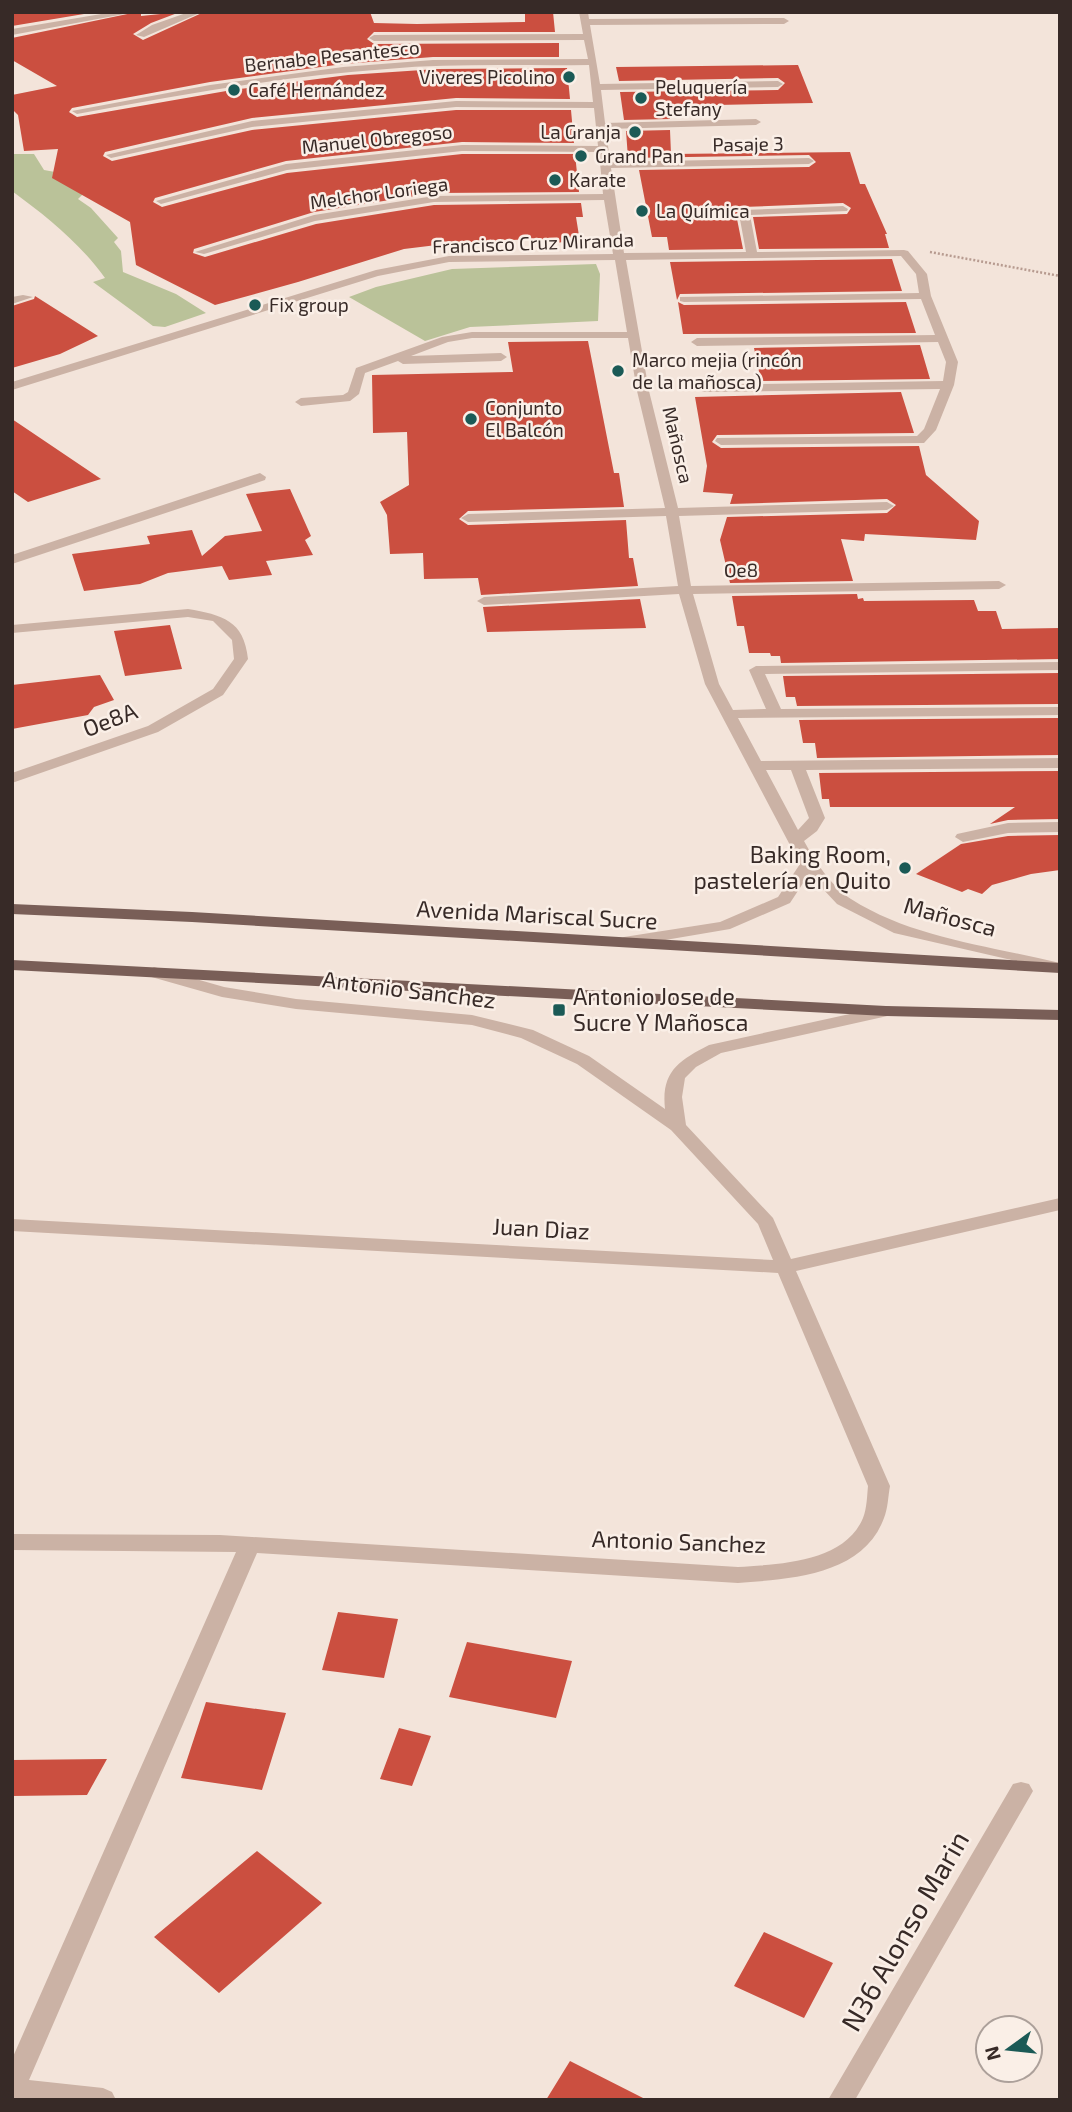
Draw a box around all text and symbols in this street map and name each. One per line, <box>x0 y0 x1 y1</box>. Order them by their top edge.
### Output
street label: Bernabe Pesantesco <box>243 35 421 76</box>
place label: Viveres Picolino <box>419 65 555 88</box>
marker: Viveres Picolino <box>561 69 577 85</box>
place label: Peluquería Stefany <box>655 75 747 120</box>
place label: Café Hernández <box>248 78 385 101</box>
marker: Café Hernández <box>226 82 242 98</box>
marker: Peluquería Stefany <box>633 90 649 106</box>
street label: Manuel Obregoso <box>300 119 453 158</box>
place label: La Granja <box>540 120 621 143</box>
marker: La Granja <box>627 124 643 140</box>
street label: Pasaje 3 <box>712 131 784 156</box>
place label: Grand Pan <box>595 144 684 167</box>
marker: Grand Pan <box>573 148 589 164</box>
place label: Karate <box>569 168 626 191</box>
street label: Melchor Loriega <box>308 171 449 214</box>
marker: Karate <box>547 172 563 188</box>
place label: La Química <box>656 199 750 222</box>
marker: La Química <box>634 203 650 219</box>
street label: Francisco Cruz Miranda <box>432 227 634 258</box>
place label: Fix group <box>269 293 349 316</box>
marker: Fix group <box>247 297 263 313</box>
place label: Marco mejia (rincón de la mañosca) <box>632 348 802 393</box>
marker: Marco mejia (rincón de la mañosca) <box>610 363 626 379</box>
place label: Conjunto El Balcón <box>485 396 564 441</box>
street label: Mañosca <box>658 404 699 486</box>
marker: Conjunto El Balcón <box>463 411 479 427</box>
street label: Oe8 <box>724 558 758 581</box>
street label: Oe8A <box>78 696 141 742</box>
place label: Baking Room, pastelería en Quito <box>693 840 891 894</box>
marker: Baking Room, pastelería en Quito <box>897 860 913 876</box>
street label: Mañosca <box>901 890 1000 942</box>
street label: Avenida Mariscal Sucre <box>416 894 658 934</box>
street label: Antonio Sanchez <box>321 964 497 1014</box>
place label: Antonio Jose de Sucre Y Mañosca <box>573 982 748 1036</box>
marker: Antonio Jose de Sucre Y Mañosca <box>551 1002 567 1018</box>
street label: Juan Diaz <box>492 1211 590 1245</box>
street label: Antonio Sanchez <box>591 1524 767 1558</box>
street label: N36 Alonso Marin <box>833 1824 975 2037</box>
north arrow <box>974 2014 1044 2084</box>
text: N <box>979 2044 1005 2063</box>

